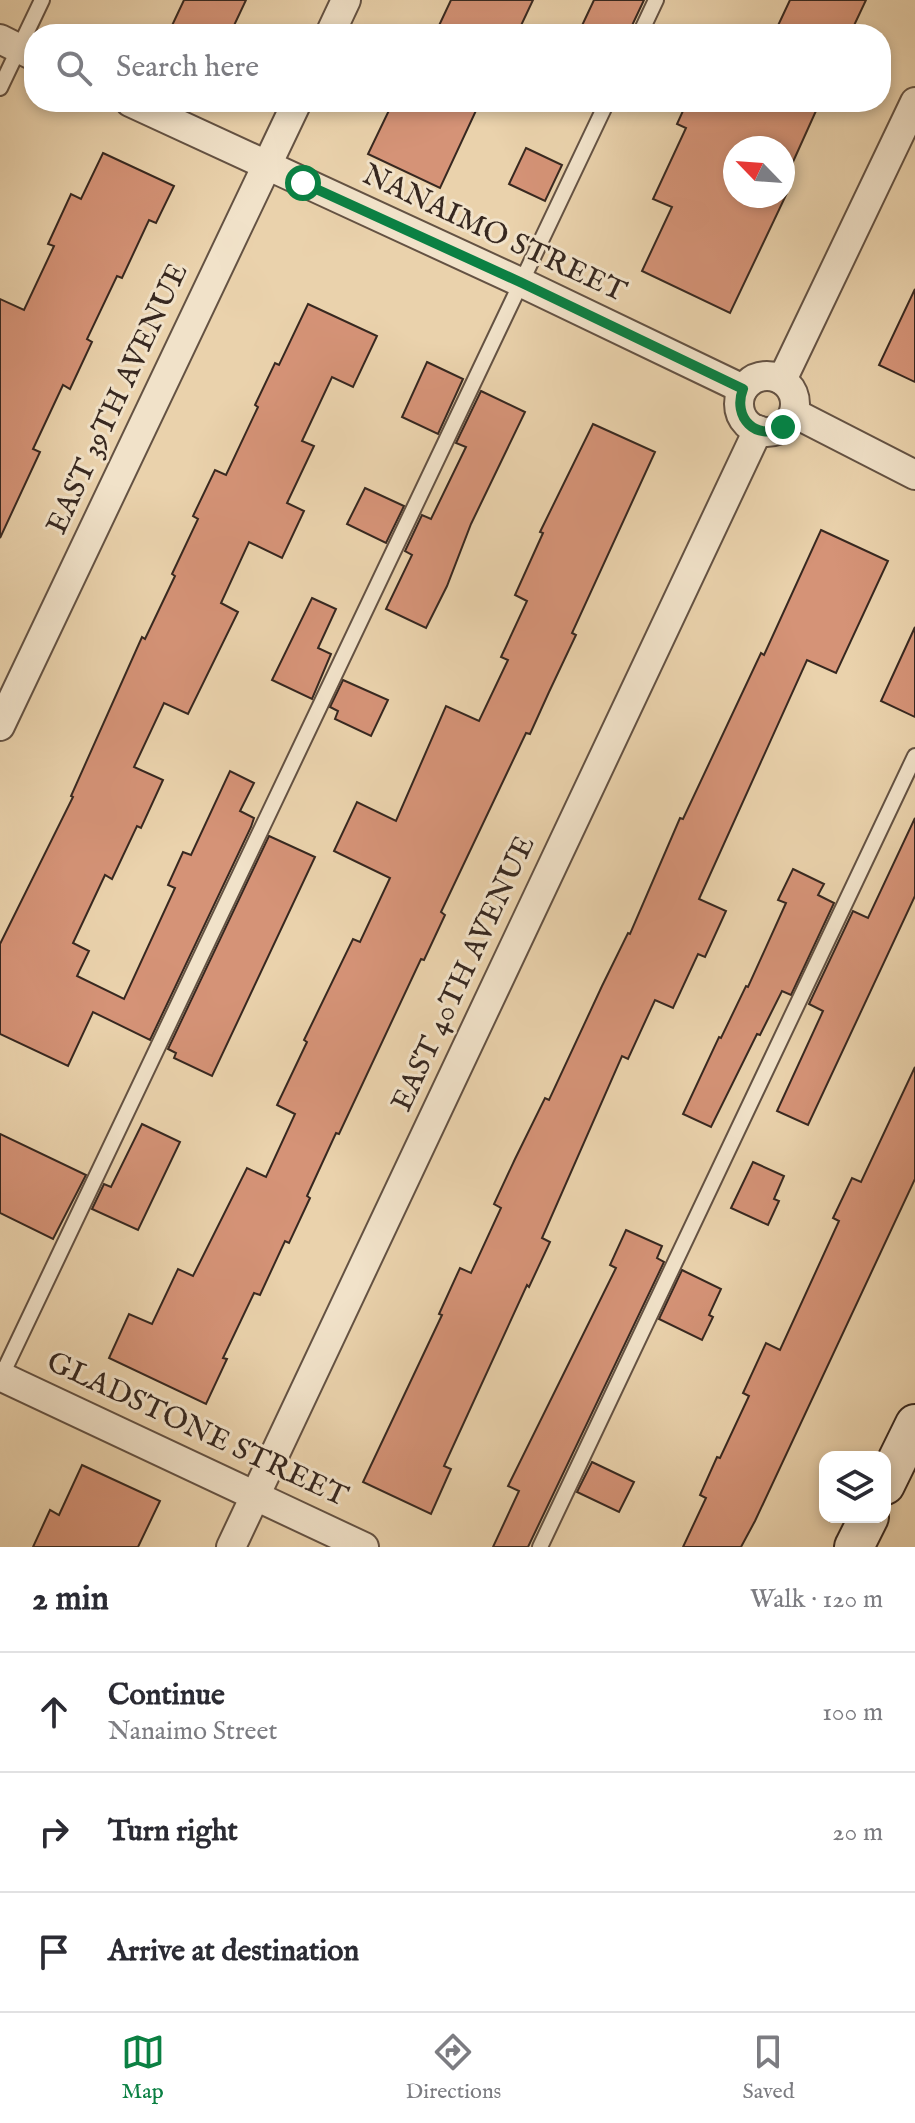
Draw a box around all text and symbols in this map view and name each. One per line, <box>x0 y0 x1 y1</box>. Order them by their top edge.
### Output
search box <box>24 24 891 112</box>
icon: search <box>52 46 96 90</box>
text: Search here <box>116 49 259 87</box>
north arrow <box>723 136 795 208</box>
street label: NANAIMO STREET <box>356 156 632 312</box>
route start <box>285 165 321 201</box>
street label: EAST 39TH AVENUE <box>38 257 198 541</box>
route end <box>765 409 801 445</box>
street label: EAST 40TH AVENUE <box>383 830 545 1118</box>
street label: GLADSTONE STREET <box>40 1344 354 1517</box>
map controls <box>819 1451 891 1523</box>
button: layers <box>819 1451 891 1523</box>
text: 2 min <box>32 1578 109 1621</box>
text: Walk · 120 m <box>750 1583 883 1616</box>
text: Continue <box>108 1677 225 1715</box>
icon: ahead <box>32 1690 76 1734</box>
text: 100 m <box>822 1696 883 1729</box>
text: Nanaimo Street <box>108 1715 277 1748</box>
icon: right <box>32 1810 76 1854</box>
text: Turn right <box>108 1813 238 1851</box>
text: 20 m <box>832 1816 883 1849</box>
icon: arrive <box>32 1930 76 1974</box>
text: Arrive at destination <box>108 1933 359 1971</box>
tab: Map <box>121 2030 165 2106</box>
tab: Directions <box>406 2030 501 2106</box>
tab: Saved <box>742 2030 794 2106</box>

